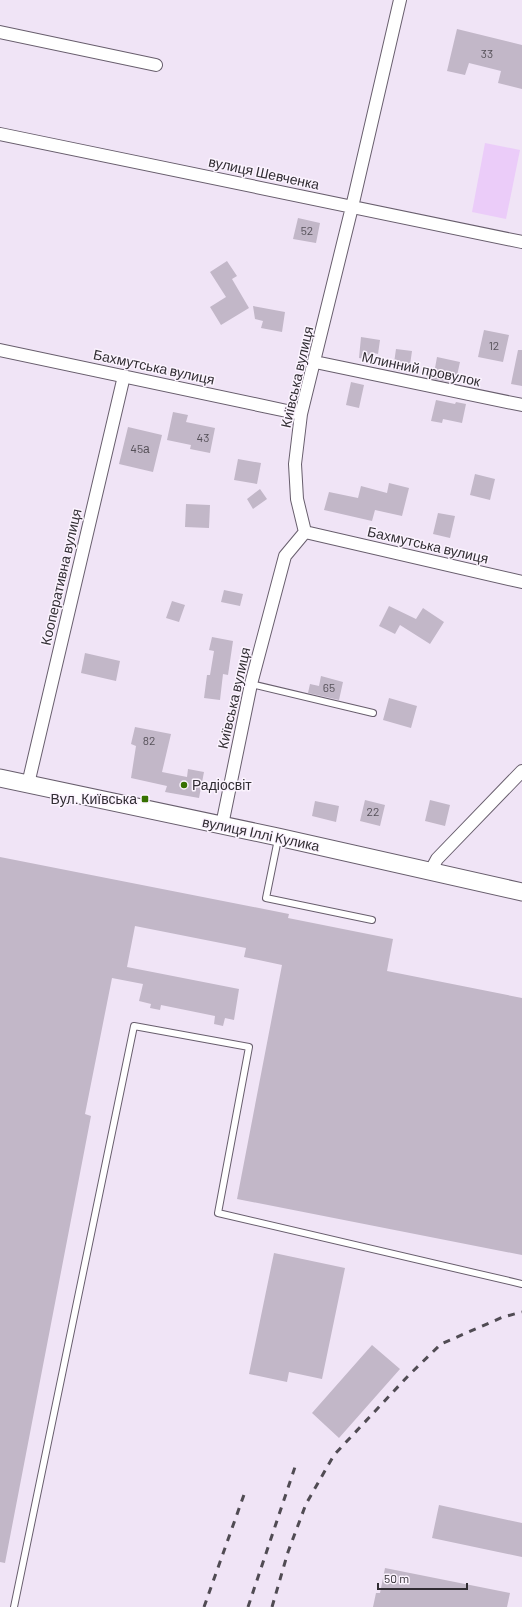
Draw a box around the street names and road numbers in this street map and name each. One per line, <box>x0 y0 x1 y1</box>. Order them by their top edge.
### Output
street label: вулиця Шевченка <box>207 152 321 193</box>
street label: Київська вулиця <box>277 324 316 429</box>
street label: Бахмутська вулиця <box>92 345 216 388</box>
street label: Млинний провулок <box>360 348 483 390</box>
street label: Кооперативна вулиця <box>37 507 85 647</box>
street label: Бахмутська вулиця <box>366 522 490 567</box>
street label: Київська вулиця <box>214 645 253 750</box>
street label: вулиця Іллі Кулика <box>201 813 321 854</box>

